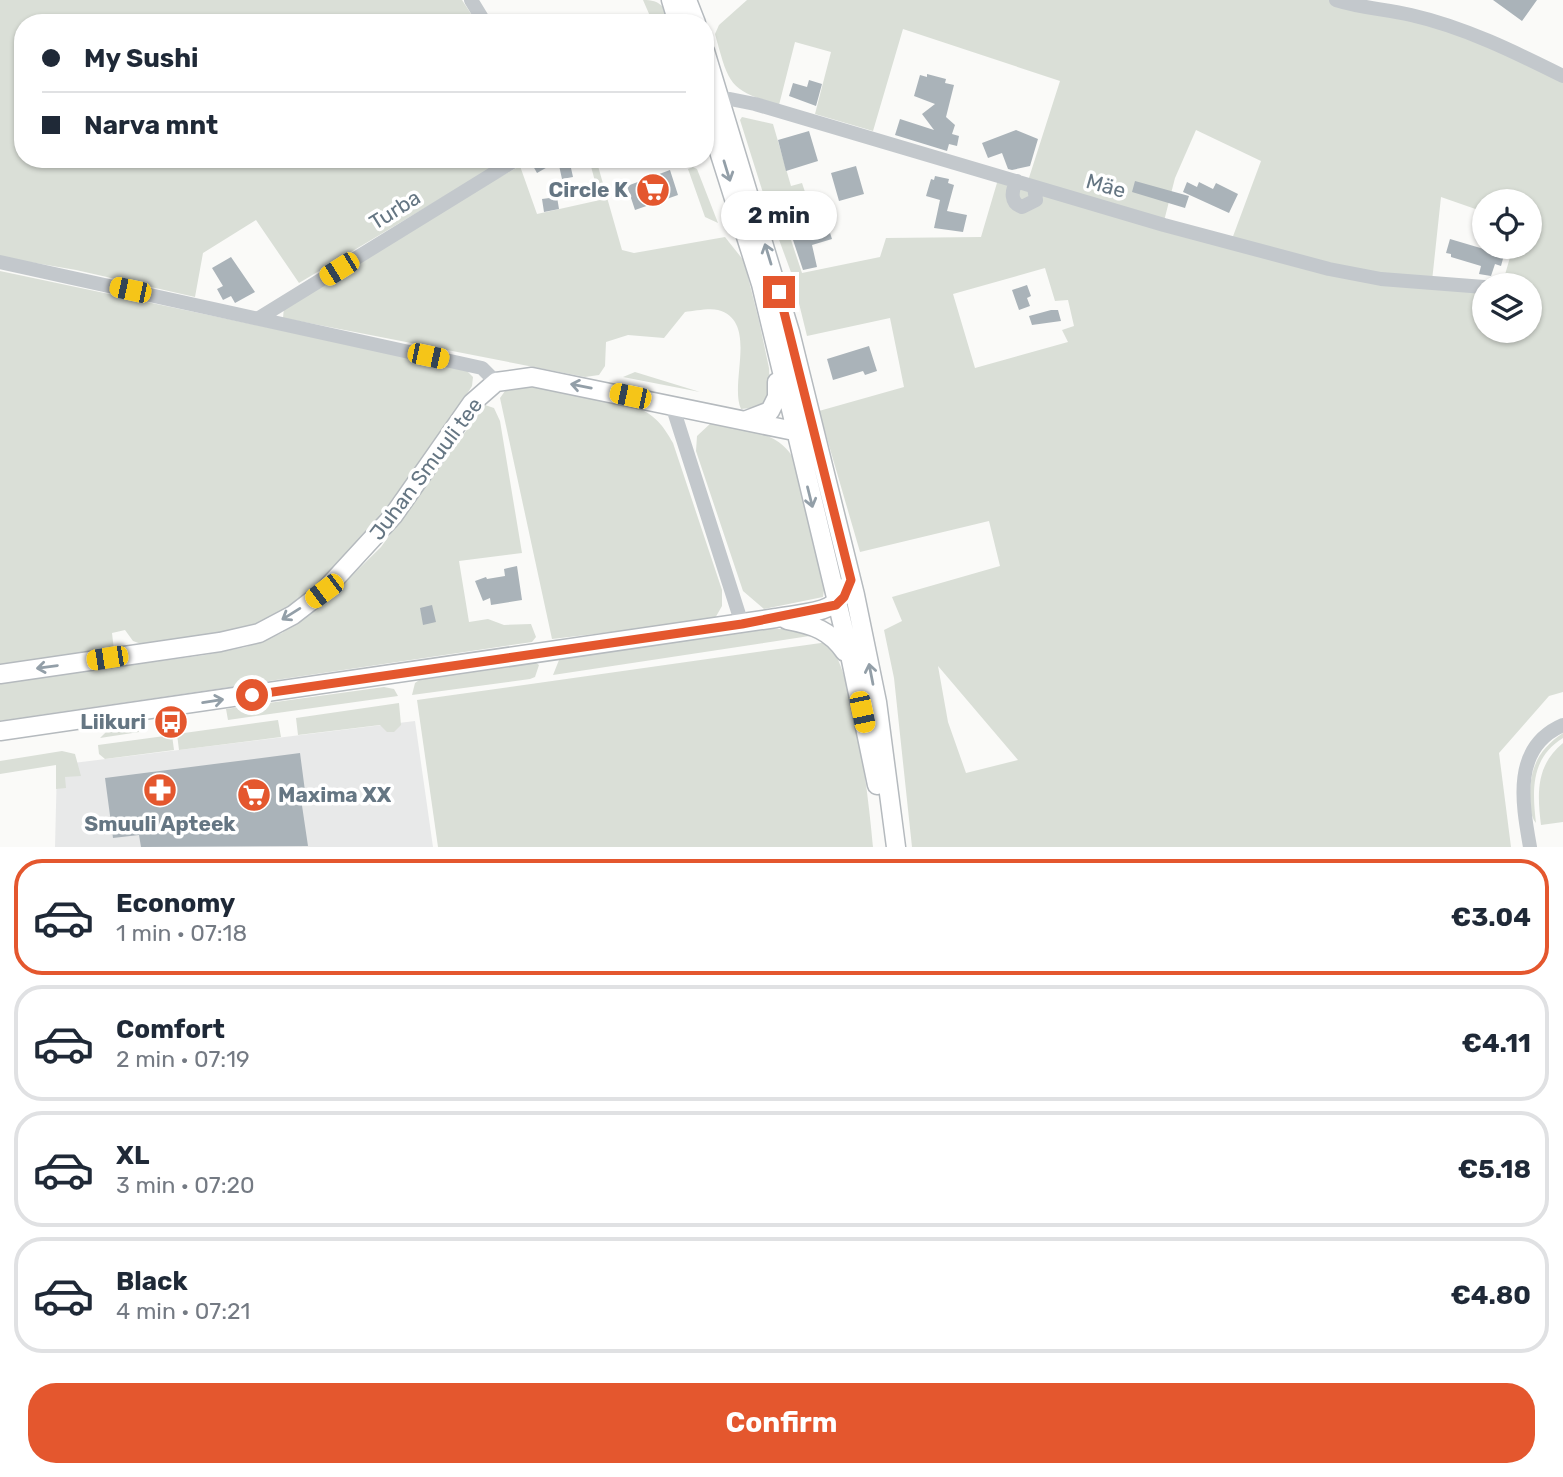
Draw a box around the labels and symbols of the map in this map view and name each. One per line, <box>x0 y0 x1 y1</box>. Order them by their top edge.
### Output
one-way arrow <box>722 160 735 182</box>
street label: Mäe <box>1083 168 1129 203</box>
supermarket icon: Circle K <box>634 171 672 209</box>
place label: Circle K <box>549 177 628 202</box>
street label: Turba <box>365 184 425 235</box>
callout: 2 min <box>721 190 837 240</box>
one-way arrow <box>761 243 774 265</box>
car <box>316 249 363 289</box>
car <box>108 275 153 305</box>
route end <box>763 276 795 308</box>
car <box>406 341 451 371</box>
one-way arrow <box>570 379 593 393</box>
car <box>608 381 653 411</box>
street label: Juhan Smuuli tee <box>364 393 487 545</box>
one-way arrow <box>804 485 817 508</box>
car <box>301 570 348 612</box>
one-way arrow <box>282 608 302 622</box>
car <box>85 644 130 672</box>
one-way arrow <box>36 661 59 674</box>
one-way arrow <box>864 663 878 686</box>
route start <box>236 679 268 711</box>
car <box>848 689 877 735</box>
one-way arrow <box>201 694 224 707</box>
bus stop icon: Liikuri <box>152 703 190 741</box>
place label: Liikuri <box>80 709 146 734</box>
pharmacy icon: Smuuli Apteek <box>141 771 179 809</box>
supermarket icon: Maxima XX <box>235 776 273 814</box>
place label: Maxima XX <box>278 782 392 807</box>
place label: Smuuli Apteek <box>84 811 236 836</box>

